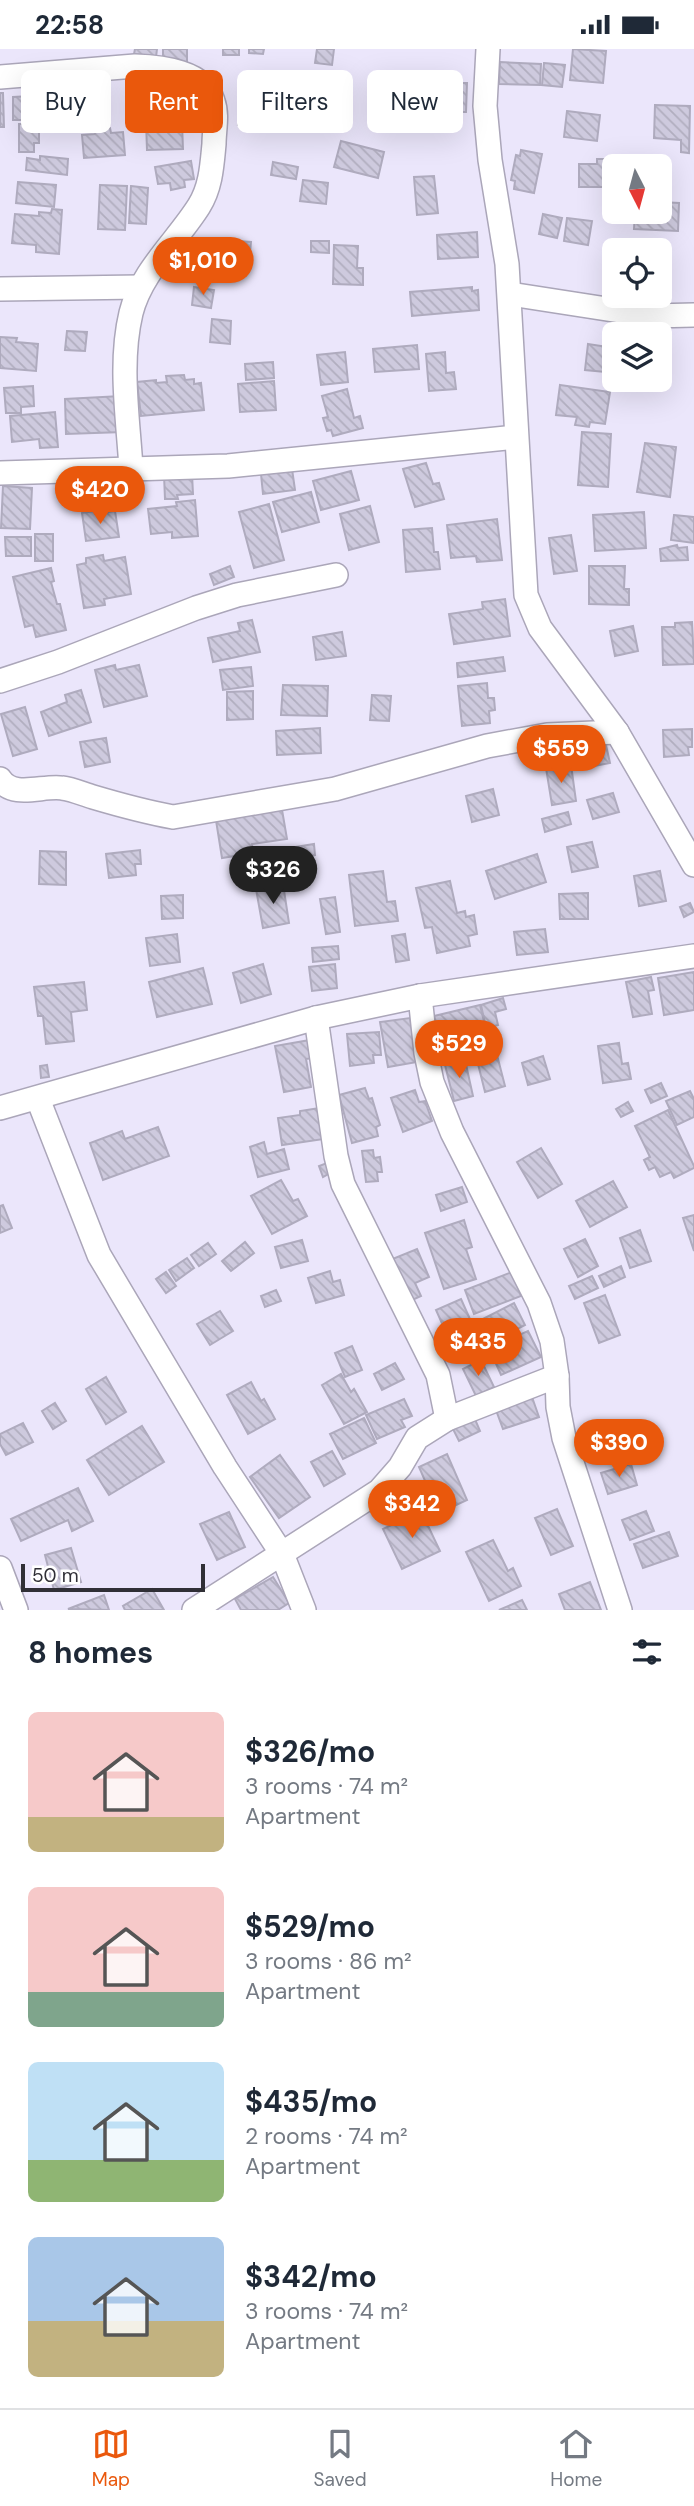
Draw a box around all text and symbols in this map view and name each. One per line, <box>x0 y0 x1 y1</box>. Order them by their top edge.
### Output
text: 22:58 <box>35 8 104 42</box>
chip: Buy <box>21 70 111 133</box>
chip: Rent <box>125 70 223 133</box>
chip: Filters <box>237 70 353 133</box>
chip: New <box>367 70 463 133</box>
north arrow <box>602 154 672 224</box>
map controls <box>602 154 672 392</box>
pin: $1,010 <box>146 237 260 297</box>
button: locate <box>602 238 672 308</box>
text: $1,010 <box>169 245 237 275</box>
button: layers <box>602 322 672 392</box>
pin: $420 <box>59 467 141 526</box>
text: $420 <box>71 474 129 504</box>
pin: $559 <box>520 725 602 785</box>
text: $559 <box>533 733 589 763</box>
pin: $326 <box>232 847 314 906</box>
text: $326 <box>245 854 301 884</box>
pin: $529 <box>418 1021 500 1080</box>
text: $529 <box>431 1028 487 1058</box>
pin: $435 <box>437 1319 519 1378</box>
text: $435 <box>449 1326 507 1356</box>
pin: $390 <box>578 1419 660 1479</box>
text: $390 <box>590 1427 648 1457</box>
pin: $342 <box>371 1481 453 1540</box>
text: $342 <box>384 1488 440 1518</box>
scale bar <box>21 1561 205 1593</box>
text: 50 m <box>32 1563 79 1588</box>
text: 8 homes <box>28 1633 153 1672</box>
icon: filters <box>628 1633 666 1671</box>
text: $326/mo <box>245 1732 375 1771</box>
icon: home <box>84 1740 168 1824</box>
text: 3 rooms · 74 m² <box>245 1771 408 1801</box>
text: Apartment <box>245 1801 360 1831</box>
text: $529/mo <box>245 1907 375 1946</box>
icon: home <box>84 1915 168 1999</box>
text: 3 rooms · 86 m² <box>245 1946 412 1976</box>
text: Apartment <box>245 1976 360 2006</box>
text: $435/mo <box>245 2082 377 2121</box>
icon: home <box>84 2090 168 2174</box>
text: 2 rooms · 74 m² <box>245 2121 408 2151</box>
text: Apartment <box>245 2151 360 2181</box>
text: $342/mo <box>245 2257 377 2296</box>
icon: home <box>84 2265 168 2349</box>
text: 3 rooms · 74 m² <box>245 2296 408 2326</box>
text: Apartment <box>245 2326 360 2356</box>
tab: Map <box>92 2425 130 2492</box>
tab: Saved <box>314 2425 367 2492</box>
tab: Home <box>550 2425 602 2492</box>

